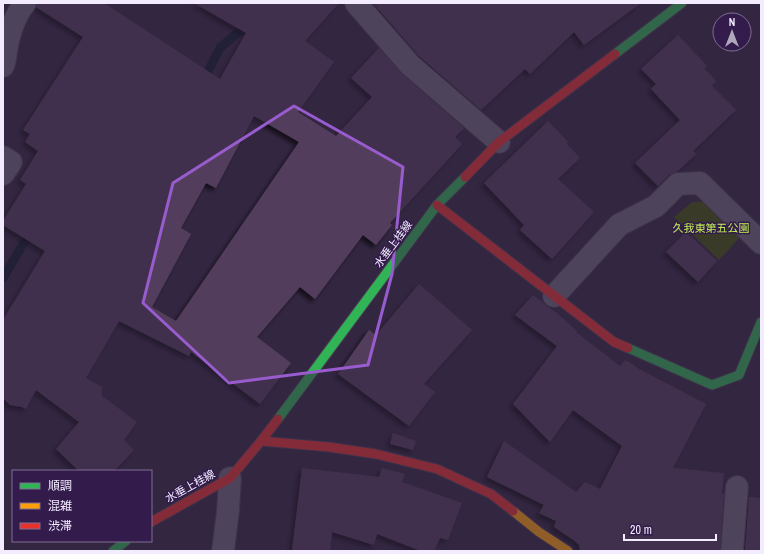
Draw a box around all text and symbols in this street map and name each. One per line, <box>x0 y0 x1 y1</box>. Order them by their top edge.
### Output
north arrow <box>712 12 752 52</box>
text: N <box>729 15 735 29</box>
street label: 水垂上桂線 <box>371 218 415 270</box>
park label: 久我東第五公園 <box>673 221 750 235</box>
street label: 水垂上桂線 <box>163 467 217 505</box>
legend <box>12 470 152 542</box>
text: 順調 <box>48 478 72 494</box>
text: 混雑 <box>48 498 72 514</box>
scale bar <box>624 516 716 542</box>
text: 渋滞 <box>48 518 72 534</box>
text: 20 m <box>630 522 652 538</box>

